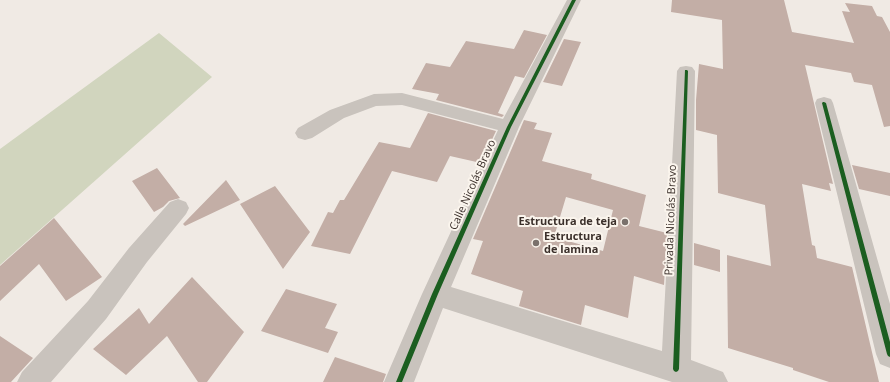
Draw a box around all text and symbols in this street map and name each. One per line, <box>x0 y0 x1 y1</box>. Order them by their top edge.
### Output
street label: Calle Nicolás Bravo <box>447 138 499 232</box>
street label: Privada Nicolás Bravo <box>662 164 680 276</box>
place label: Estructura de teja <box>519 215 617 229</box>
marker: Estructura de teja <box>620 217 630 227</box>
place label: Estructura de lamina <box>544 230 602 256</box>
marker: Estructura de lamina <box>531 238 541 248</box>

